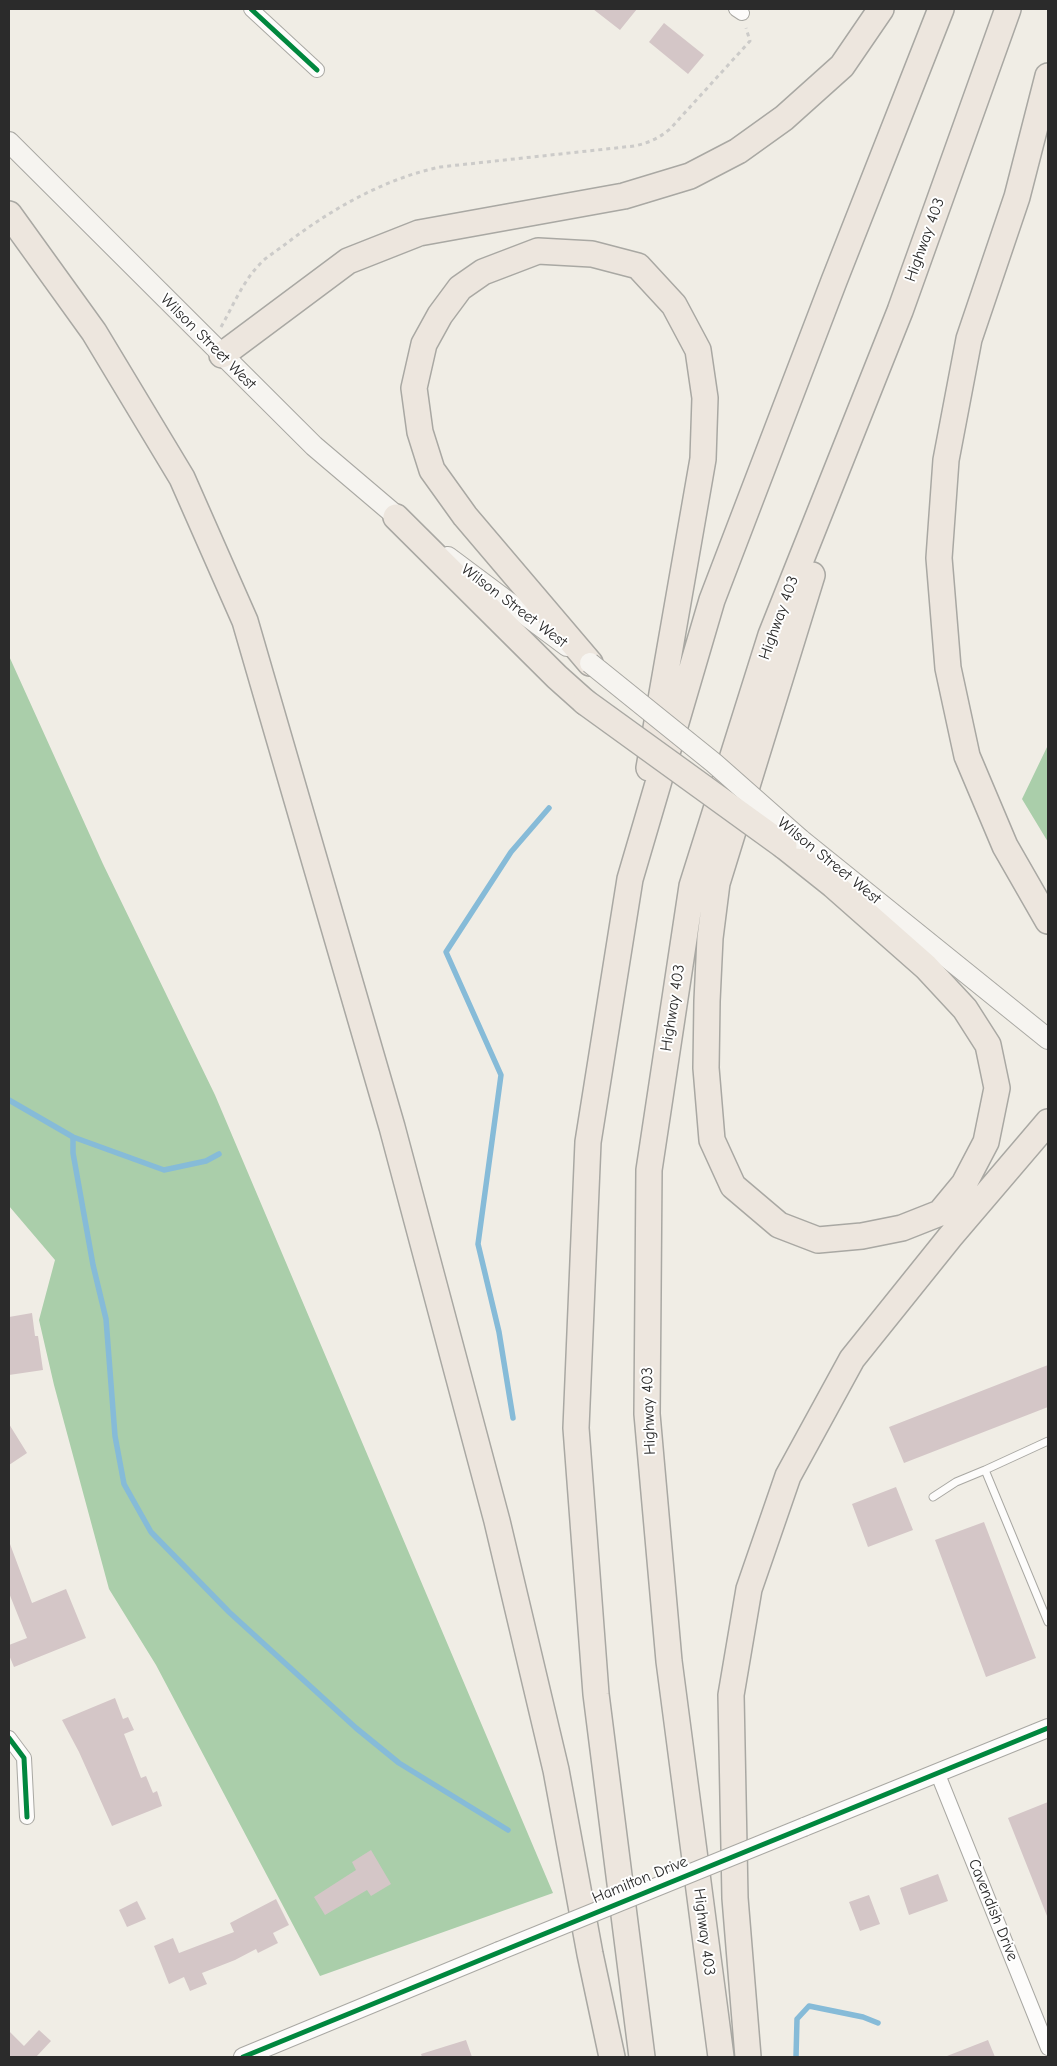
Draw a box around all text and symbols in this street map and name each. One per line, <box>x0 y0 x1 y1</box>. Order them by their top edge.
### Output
street label: Highway 403 <box>901 195 949 285</box>
street label: Wilson Street West <box>156 290 260 394</box>
street label: Wilson Street West <box>457 560 571 652</box>
street label: Highway 403 <box>755 573 803 663</box>
street label: Wilson Street West <box>773 813 885 909</box>
street label: Highway 403 <box>657 963 689 1053</box>
street label: Highway 403 <box>638 1367 660 1455</box>
street label: Hamilton Drive <box>589 1852 691 1908</box>
street label: Cavendish Drive <box>964 1856 1022 1964</box>
street label: Highway 403 <box>689 1887 719 1977</box>

